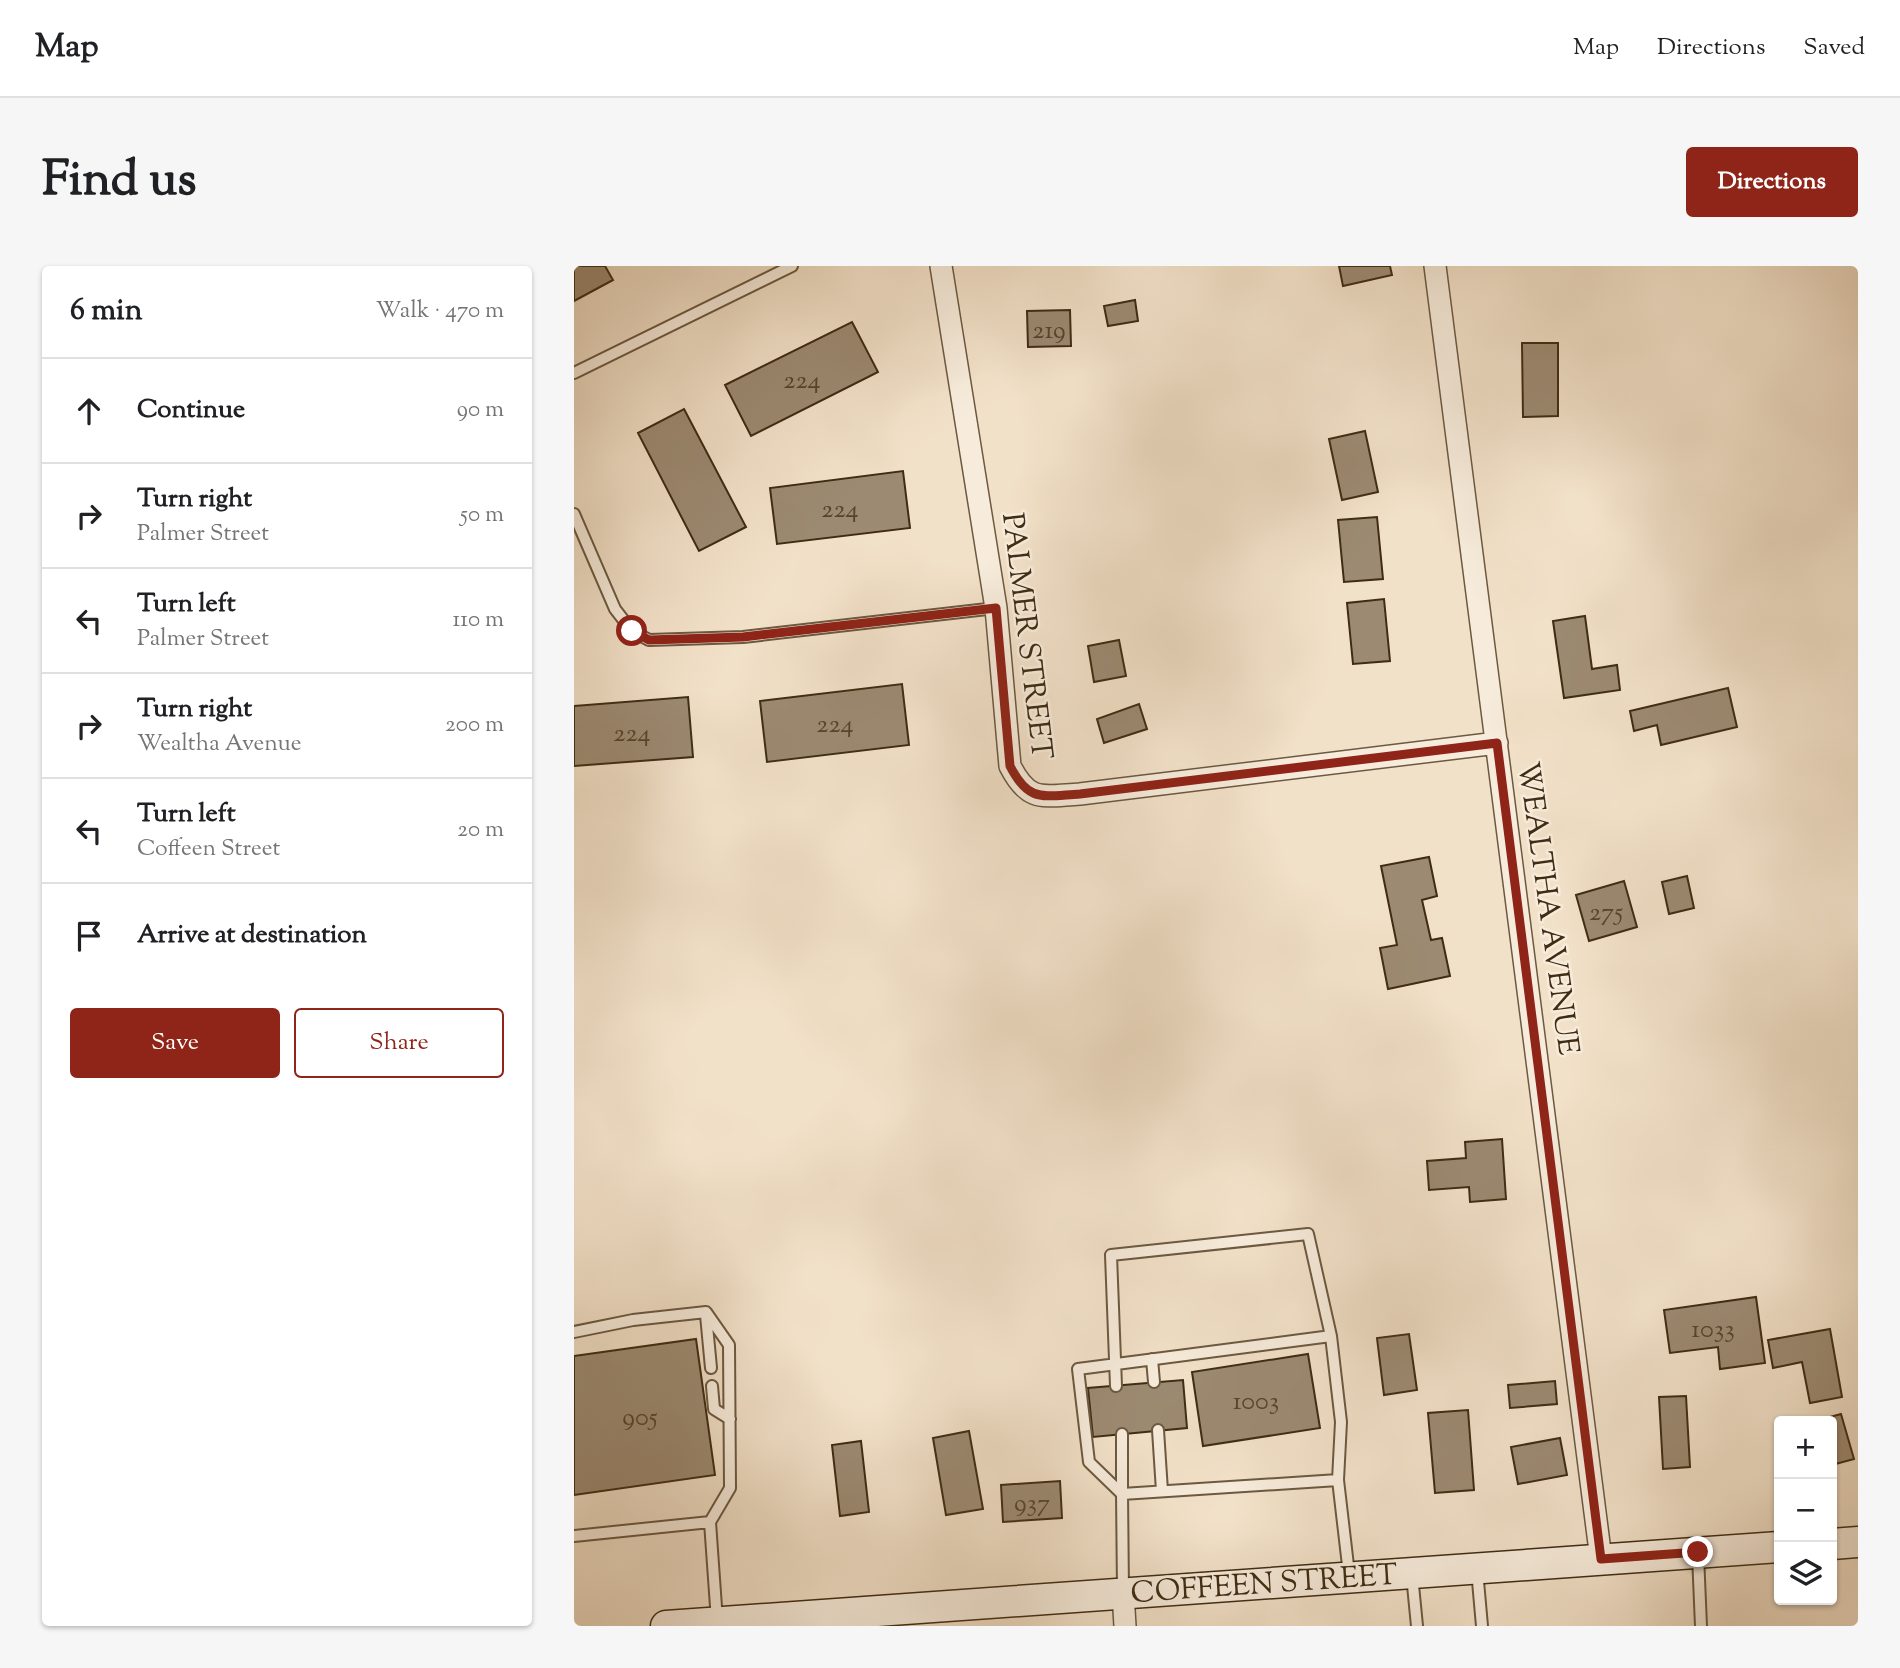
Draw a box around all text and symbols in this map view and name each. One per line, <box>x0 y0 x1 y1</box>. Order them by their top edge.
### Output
text: Map <box>35 24 99 72</box>
text: Map <box>1573 31 1619 65</box>
text: Directions <box>1657 31 1765 65</box>
text: Saved <box>1803 31 1865 65</box>
text: Find us <box>42 147 196 217</box>
button: Directions <box>1686 147 1858 217</box>
text: 6 min <box>70 290 142 333</box>
text: Walk · 470 m <box>376 295 504 328</box>
house number: 219 <box>1032 313 1066 350</box>
house number: 224 <box>783 363 821 400</box>
icon: ahead <box>70 392 108 430</box>
text: Continue <box>137 392 245 429</box>
text: 90 m <box>457 394 504 427</box>
text: Turn right <box>137 481 252 518</box>
house number: 224 <box>821 492 859 529</box>
icon: right <box>70 497 108 535</box>
text: 50 m <box>460 499 504 532</box>
street label: PALMER STREET <box>989 511 1062 762</box>
text: Palmer Street <box>137 518 269 551</box>
text: Turn left <box>137 586 236 623</box>
icon: left <box>70 602 108 640</box>
text: 110 m <box>453 604 504 637</box>
route start <box>616 615 647 646</box>
text: Palmer Street <box>137 623 269 656</box>
text: Turn right <box>137 691 252 728</box>
icon: right <box>70 707 108 745</box>
house number: 224 <box>816 707 854 744</box>
text: 200 m <box>445 709 504 742</box>
house number: 224 <box>613 716 651 753</box>
text: Wealtha Avenue <box>137 728 302 761</box>
street label: WEALTHA AVENUE <box>1505 759 1588 1058</box>
text: Turn left <box>137 796 236 833</box>
icon: left <box>70 812 108 850</box>
text: 20 m <box>457 814 504 847</box>
text: Coffeen Street <box>137 833 280 866</box>
house number: 275 <box>1589 895 1623 932</box>
icon: arrive <box>70 917 108 955</box>
text: Arrive at destination <box>137 917 367 954</box>
button: Save <box>70 1008 280 1078</box>
button: Share <box>294 1008 504 1078</box>
house number: 1033 <box>1691 1312 1735 1349</box>
house number: 1003 <box>1233 1384 1279 1421</box>
house number: 905 <box>622 1400 658 1437</box>
map controls <box>1774 1416 1837 1605</box>
button: + <box>1774 1416 1837 1479</box>
button: − <box>1774 1479 1837 1542</box>
house number: 937 <box>1014 1486 1050 1523</box>
route end <box>1682 1536 1713 1567</box>
button: layers <box>1774 1542 1837 1605</box>
street label: COFFEEN STREET <box>1129 1555 1399 1616</box>

